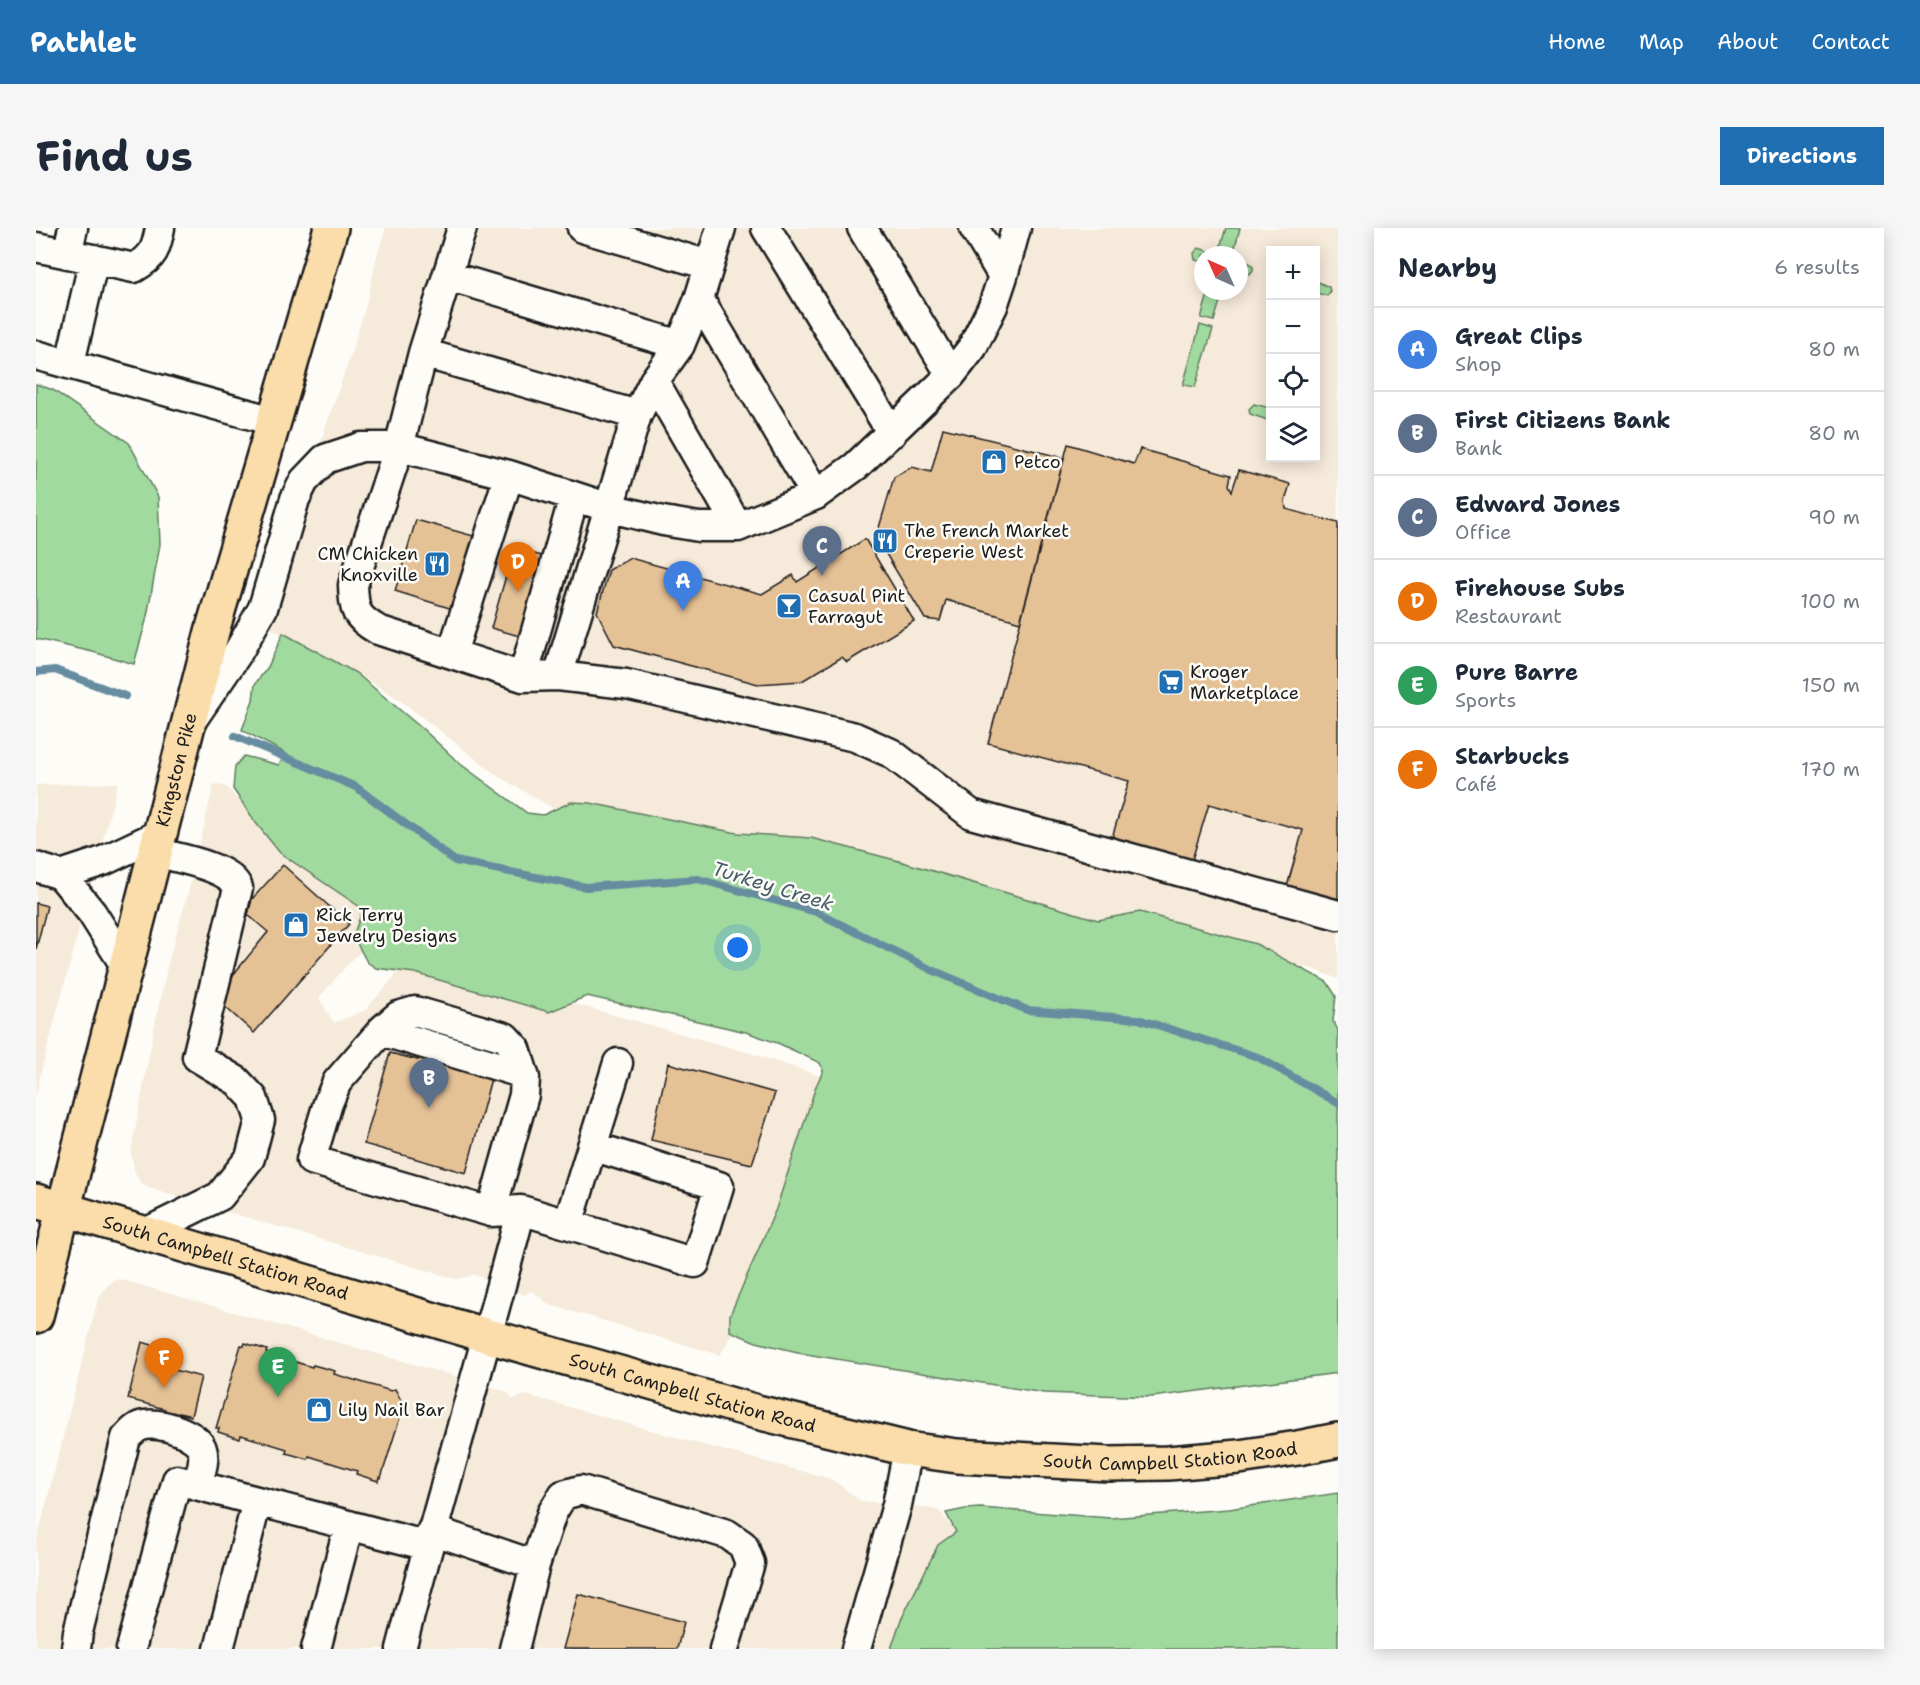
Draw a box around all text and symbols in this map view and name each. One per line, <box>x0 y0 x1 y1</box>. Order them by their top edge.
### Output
text: Pathlet <box>30 23 137 61</box>
text: Home <box>1548 28 1606 56</box>
text: Map <box>1639 28 1684 56</box>
text: About <box>1717 28 1778 56</box>
text: Contact <box>1811 28 1890 56</box>
button: Directions <box>1720 127 1884 185</box>
text: Find us <box>36 128 193 184</box>
north arrow <box>1194 246 1248 300</box>
map controls <box>1266 246 1320 462</box>
button: + <box>1266 246 1320 300</box>
text: Nearby <box>1398 250 1497 285</box>
text: 6 results <box>1774 254 1860 280</box>
button: − <box>1266 300 1320 354</box>
text: Great Clips <box>1455 322 1583 351</box>
text: A <box>1410 336 1425 362</box>
text: 80 m <box>1808 336 1860 362</box>
text: Shop <box>1455 351 1502 377</box>
button: locate <box>1266 354 1320 408</box>
text: First Citizens Bank <box>1455 406 1671 435</box>
button: layers <box>1266 408 1320 462</box>
text: B <box>1411 420 1424 446</box>
text: 80 m <box>1808 420 1860 446</box>
text: Bank <box>1455 435 1503 461</box>
shop icon: Petco <box>979 447 1009 477</box>
place label: Petco <box>1014 450 1061 474</box>
text: Edward Jones <box>1455 490 1620 519</box>
text: C <box>1411 504 1424 530</box>
text: 90 m <box>1808 504 1860 530</box>
place label: The French Market Creperie West <box>904 519 1069 564</box>
text: Office <box>1455 519 1511 545</box>
pin: C <box>802 526 842 576</box>
restaurant icon: The French Market Creperie West <box>870 526 900 556</box>
place label: CM Chicken Knoxville <box>317 542 418 587</box>
pin: D <box>498 542 538 592</box>
restaurant icon: CM Chicken Knoxville <box>422 549 452 579</box>
pin: A <box>664 562 702 611</box>
text: Firehouse Subs <box>1455 574 1625 603</box>
place label: Casual Pint Farragut <box>808 584 906 629</box>
text: D <box>1410 588 1425 614</box>
text: 100 m <box>1800 588 1860 614</box>
bar icon: Casual Pint Farragut <box>774 591 804 621</box>
text: Restaurant <box>1455 603 1562 629</box>
text: Pure Barre <box>1455 658 1578 687</box>
place label: Kroger Marketplace <box>1190 660 1299 705</box>
supermarket icon: Kroger Marketplace <box>1156 667 1186 697</box>
text: E <box>1411 672 1424 698</box>
text: 150 m <box>1802 672 1860 698</box>
text: Sports <box>1455 687 1516 713</box>
street label: Kingston Pike <box>150 710 203 829</box>
text: Starbucks <box>1455 742 1569 771</box>
text: F <box>1412 756 1423 782</box>
text: 170 m <box>1801 756 1860 782</box>
text: Café <box>1455 771 1497 797</box>
water label: Turkey Creek <box>709 855 837 917</box>
place label: Rick Terry Jewelry Designs <box>316 903 457 948</box>
shop icon: Rick Terry Jewelry Designs <box>281 910 311 940</box>
your location <box>723 933 752 962</box>
pin: B <box>410 1058 448 1108</box>
street label: South Campbell Station Road <box>100 1210 351 1306</box>
pin: F <box>144 1338 184 1388</box>
street label: South Campbell Station Road <box>566 1347 818 1438</box>
pin: E <box>258 1348 298 1397</box>
shop icon: Lily Nail Bar <box>304 1395 334 1425</box>
place label: Lily Nail Bar <box>338 1398 445 1422</box>
street label: South Campbell Station Road <box>1042 1436 1299 1476</box>

